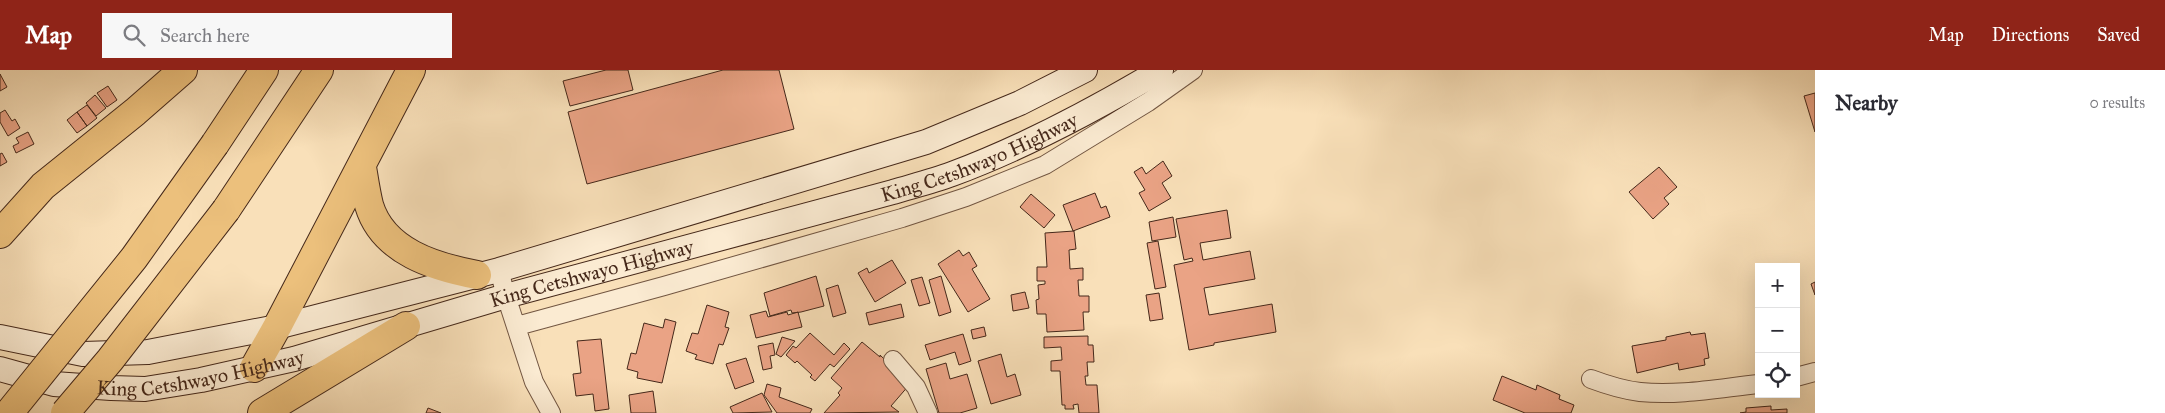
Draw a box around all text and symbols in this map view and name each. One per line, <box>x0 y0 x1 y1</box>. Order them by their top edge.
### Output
search box <box>102 13 452 58</box>
text: Map <box>25 20 72 50</box>
icon: search <box>120 21 148 49</box>
text: Search here <box>160 24 250 47</box>
text: Map <box>1928 24 1964 46</box>
text: Directions <box>1992 24 2069 46</box>
text: Saved <box>2097 24 2140 46</box>
text: Nearby <box>1835 90 1898 116</box>
text: 0 results <box>2090 93 2145 112</box>
street label: King Cetshwayo Highway <box>878 107 1082 207</box>
street label: King Cetshwayo Highway <box>487 234 697 312</box>
map controls <box>1755 263 1800 398</box>
button: + <box>1755 263 1800 308</box>
button: − <box>1755 308 1800 353</box>
street label: King Cetshwayo Highway <box>96 345 307 402</box>
button: locate <box>1755 353 1800 398</box>

